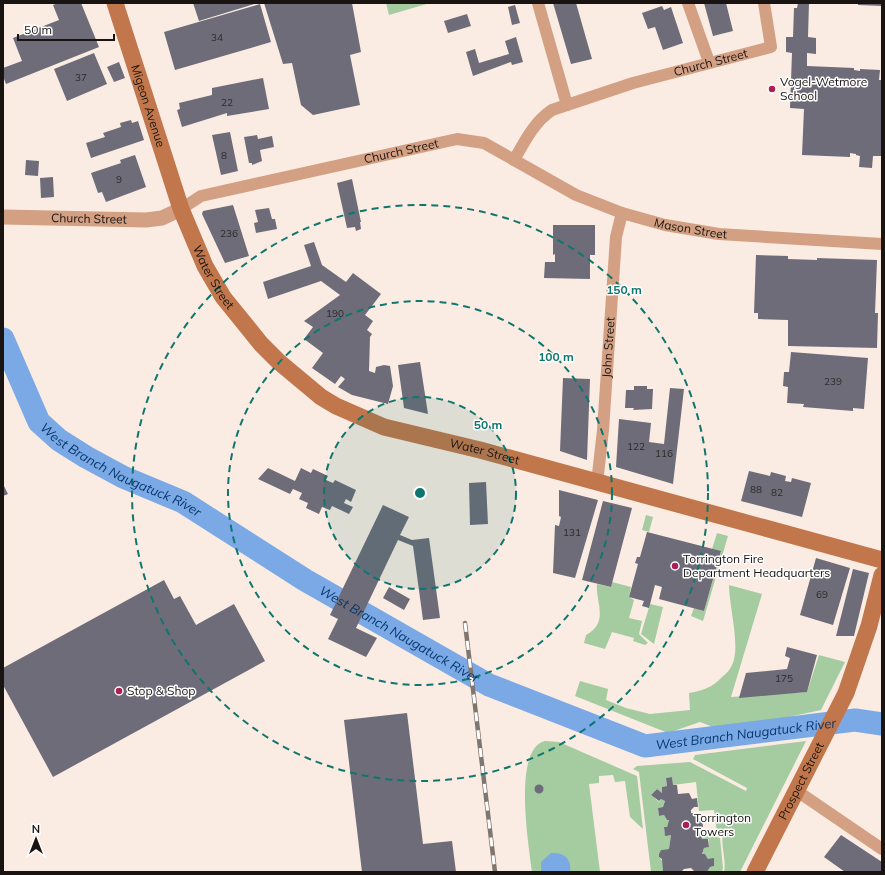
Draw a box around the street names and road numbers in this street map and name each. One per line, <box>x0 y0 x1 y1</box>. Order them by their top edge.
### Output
street label: Church Street <box>672 45 749 79</box>
street label: Migeon Avenue <box>128 63 169 149</box>
street label: Church Street <box>362 135 440 166</box>
street label: Church Street <box>51 210 127 227</box>
street label: Mason Street <box>653 214 727 241</box>
street label: Water Street <box>190 243 238 312</box>
street label: John Street <box>599 316 618 379</box>
street label: Water Street <box>448 435 521 467</box>
street label: Prospect Street <box>775 740 827 822</box>

